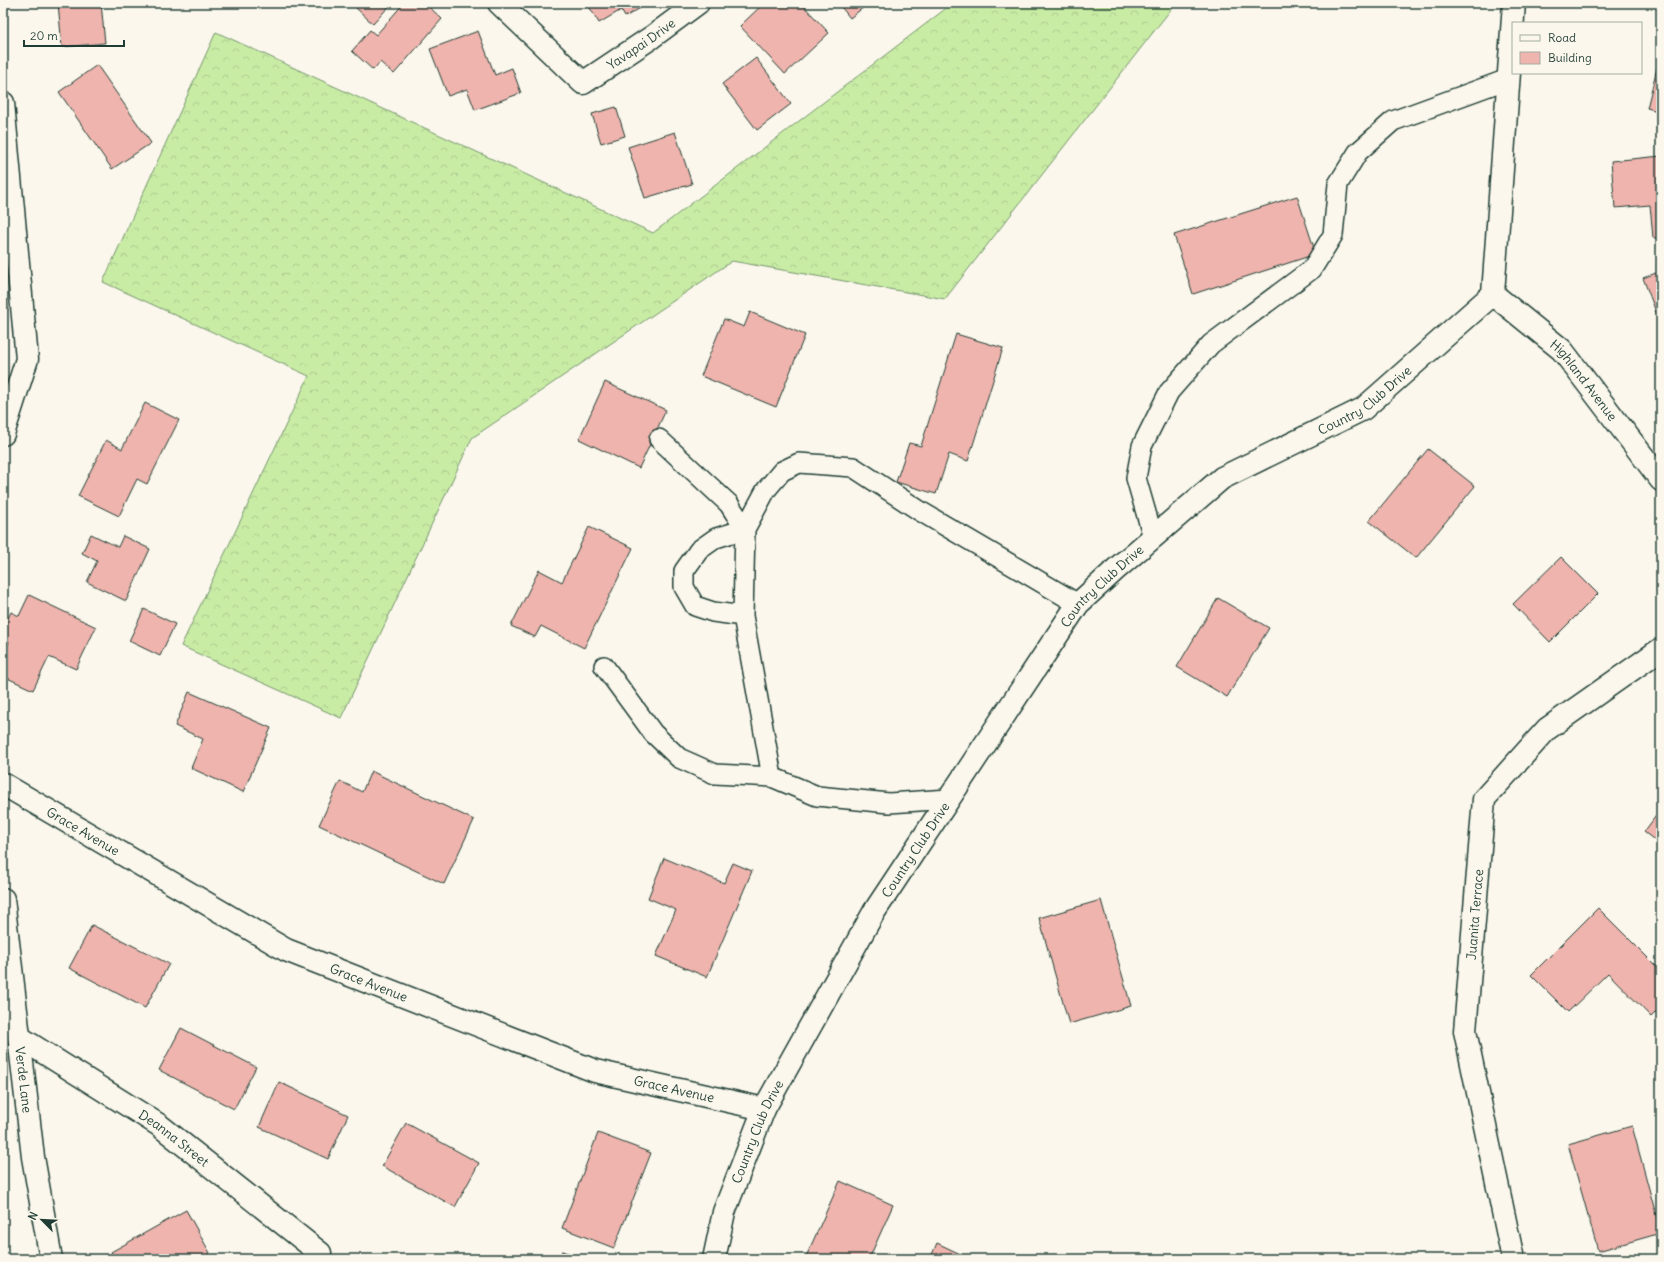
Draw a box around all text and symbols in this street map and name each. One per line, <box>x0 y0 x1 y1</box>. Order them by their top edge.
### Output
street label: Yavapai Drive <box>604 15 679 74</box>
scale bar <box>24 22 124 48</box>
legend <box>1512 22 1642 74</box>
text: 20 m <box>30 28 58 43</box>
text: Road <box>1548 30 1576 45</box>
text: Building <box>1548 50 1592 65</box>
street label: Highland Avenue <box>1547 336 1621 425</box>
street label: Country Club Drive <box>1315 362 1415 439</box>
street label: Country Club Drive <box>1057 541 1147 631</box>
street label: Country Club Drive <box>878 799 954 901</box>
street label: Grace Avenue <box>43 803 123 860</box>
street label: Juanita Terrace <box>1463 868 1487 961</box>
street label: Grace Avenue <box>327 960 410 1006</box>
street label: Verde Lane <box>11 1046 36 1114</box>
street label: Grace Avenue <box>632 1072 716 1107</box>
street label: Country Club Drive <box>728 1077 787 1186</box>
street label: Deanna Street <box>135 1106 213 1171</box>
north arrow <box>22 1200 62 1240</box>
text: N <box>25 1210 41 1222</box>

